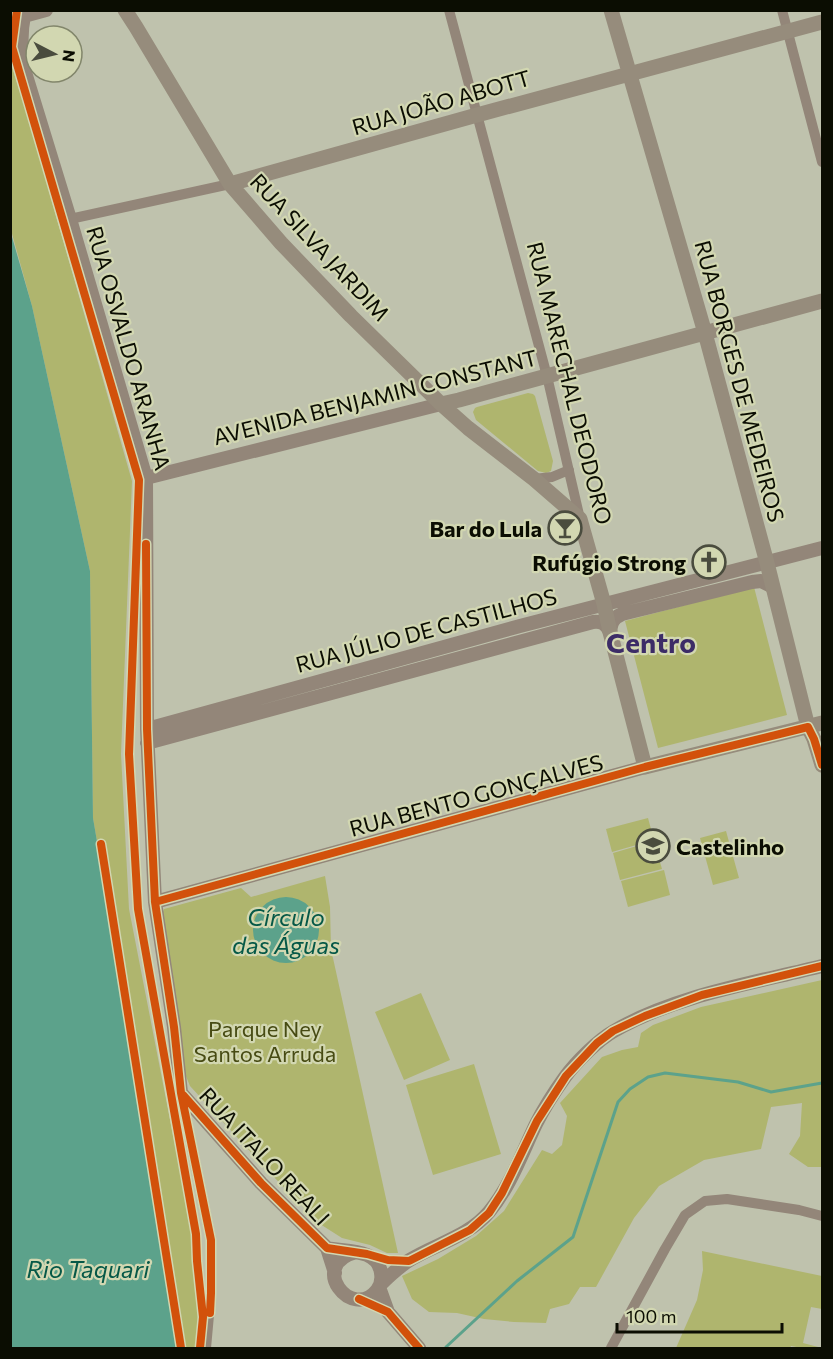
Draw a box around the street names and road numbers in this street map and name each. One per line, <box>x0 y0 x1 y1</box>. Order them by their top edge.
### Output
street label: RUA JOÃO ABOTT <box>349 64 533 140</box>
street label: RUA SILVA JARDIM <box>245 168 395 326</box>
street label: RUA OSVALDO ARANHA <box>81 223 177 473</box>
street label: RUA BORGES DE MEDEIROS <box>689 237 791 525</box>
street label: RUA MARECHAL DEODORO <box>522 239 618 527</box>
street label: AVENIDA BENJAMIN CONSTANT <box>210 344 540 450</box>
street label: RUA JÚLIO DE CASTILHOS <box>293 582 560 678</box>
street label: RUA BENTO GONÇALVES <box>346 748 606 842</box>
street label: RUA ITALO REALI <box>194 1081 336 1231</box>

